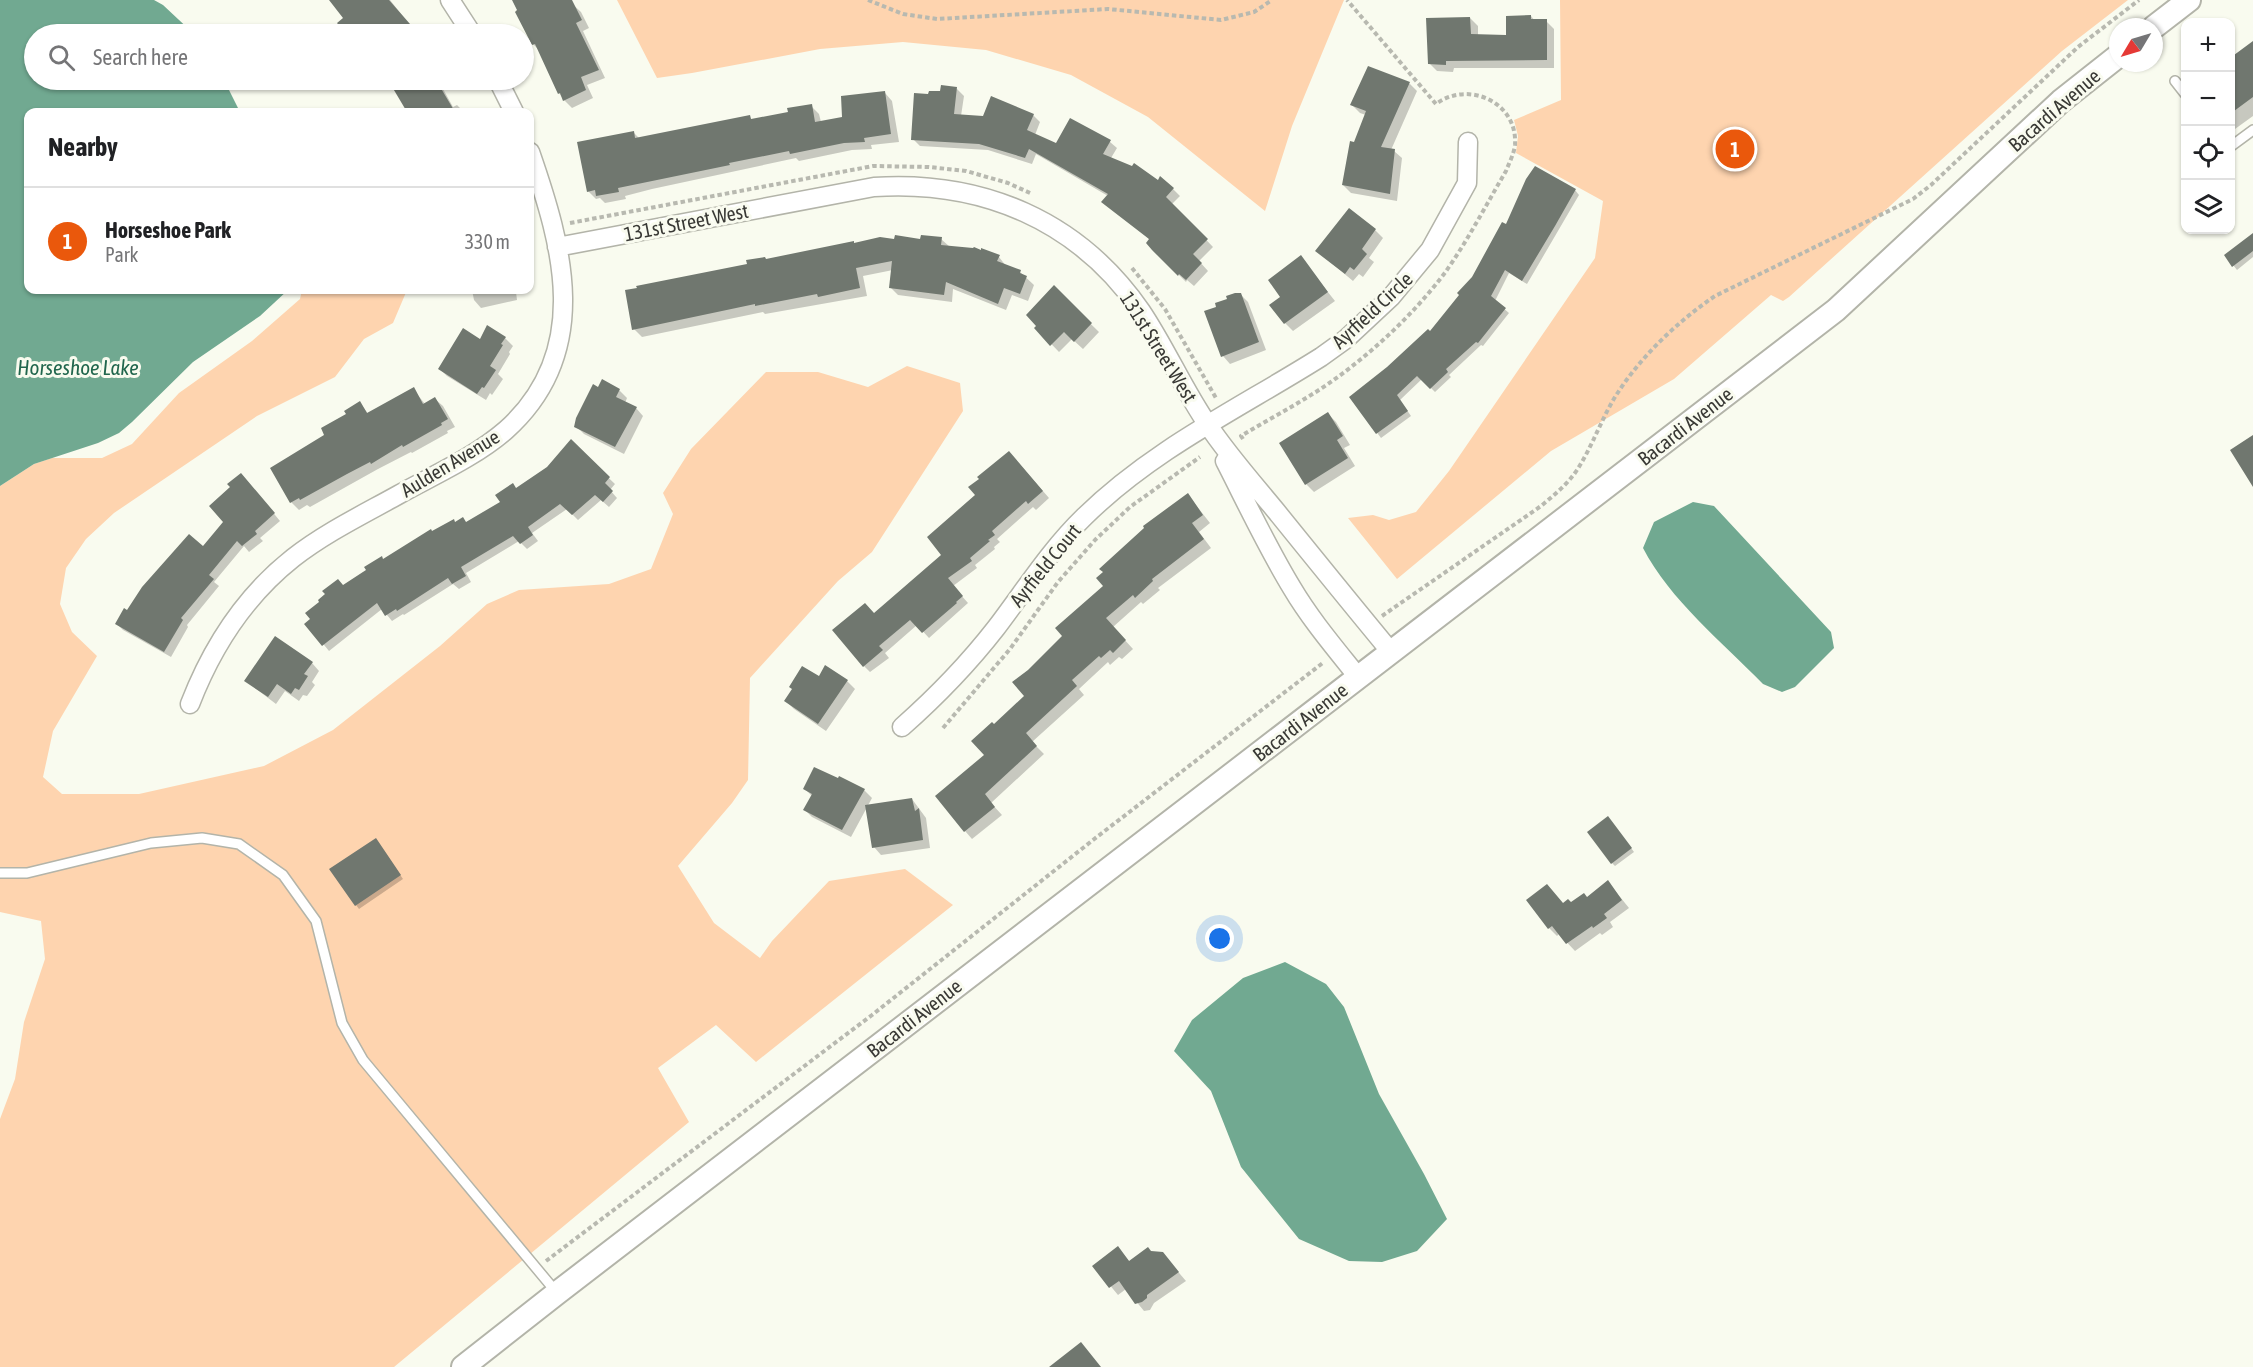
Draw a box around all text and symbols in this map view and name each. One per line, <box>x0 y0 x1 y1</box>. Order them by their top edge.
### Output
north arrow <box>2109 18 2163 72</box>
map controls <box>2181 18 2235 234</box>
button: + <box>2181 18 2235 72</box>
search box <box>24 24 534 90</box>
icon: search <box>45 41 78 74</box>
text: Search here <box>93 44 188 70</box>
street label: Bacardi Avenue <box>2004 64 2104 156</box>
button: − <box>2181 72 2235 126</box>
pin: 1 <box>1716 126 1754 172</box>
button: locate <box>2181 126 2235 180</box>
text: Nearby <box>48 132 118 162</box>
button: layers <box>2181 180 2235 234</box>
street label: 131st Street West <box>622 199 750 245</box>
text: Horseshoe Park <box>105 217 231 243</box>
text: 1 <box>63 230 72 253</box>
text: 330 m <box>465 230 510 253</box>
text: Park <box>105 243 138 266</box>
street label: Ayrfield Circle <box>1327 267 1417 353</box>
street label: 131st Street West <box>1116 287 1202 407</box>
water label: Horseshoe Lake <box>17 355 139 379</box>
street label: Bacardi Avenue <box>1633 382 1737 470</box>
street label: Aulden Avenue <box>397 425 503 501</box>
street label: Ayrfield Court <box>1005 519 1085 611</box>
street label: Bacardi Avenue <box>1248 678 1352 766</box>
your location <box>1205 924 1234 953</box>
street label: Bacardi Avenue <box>862 974 966 1062</box>

